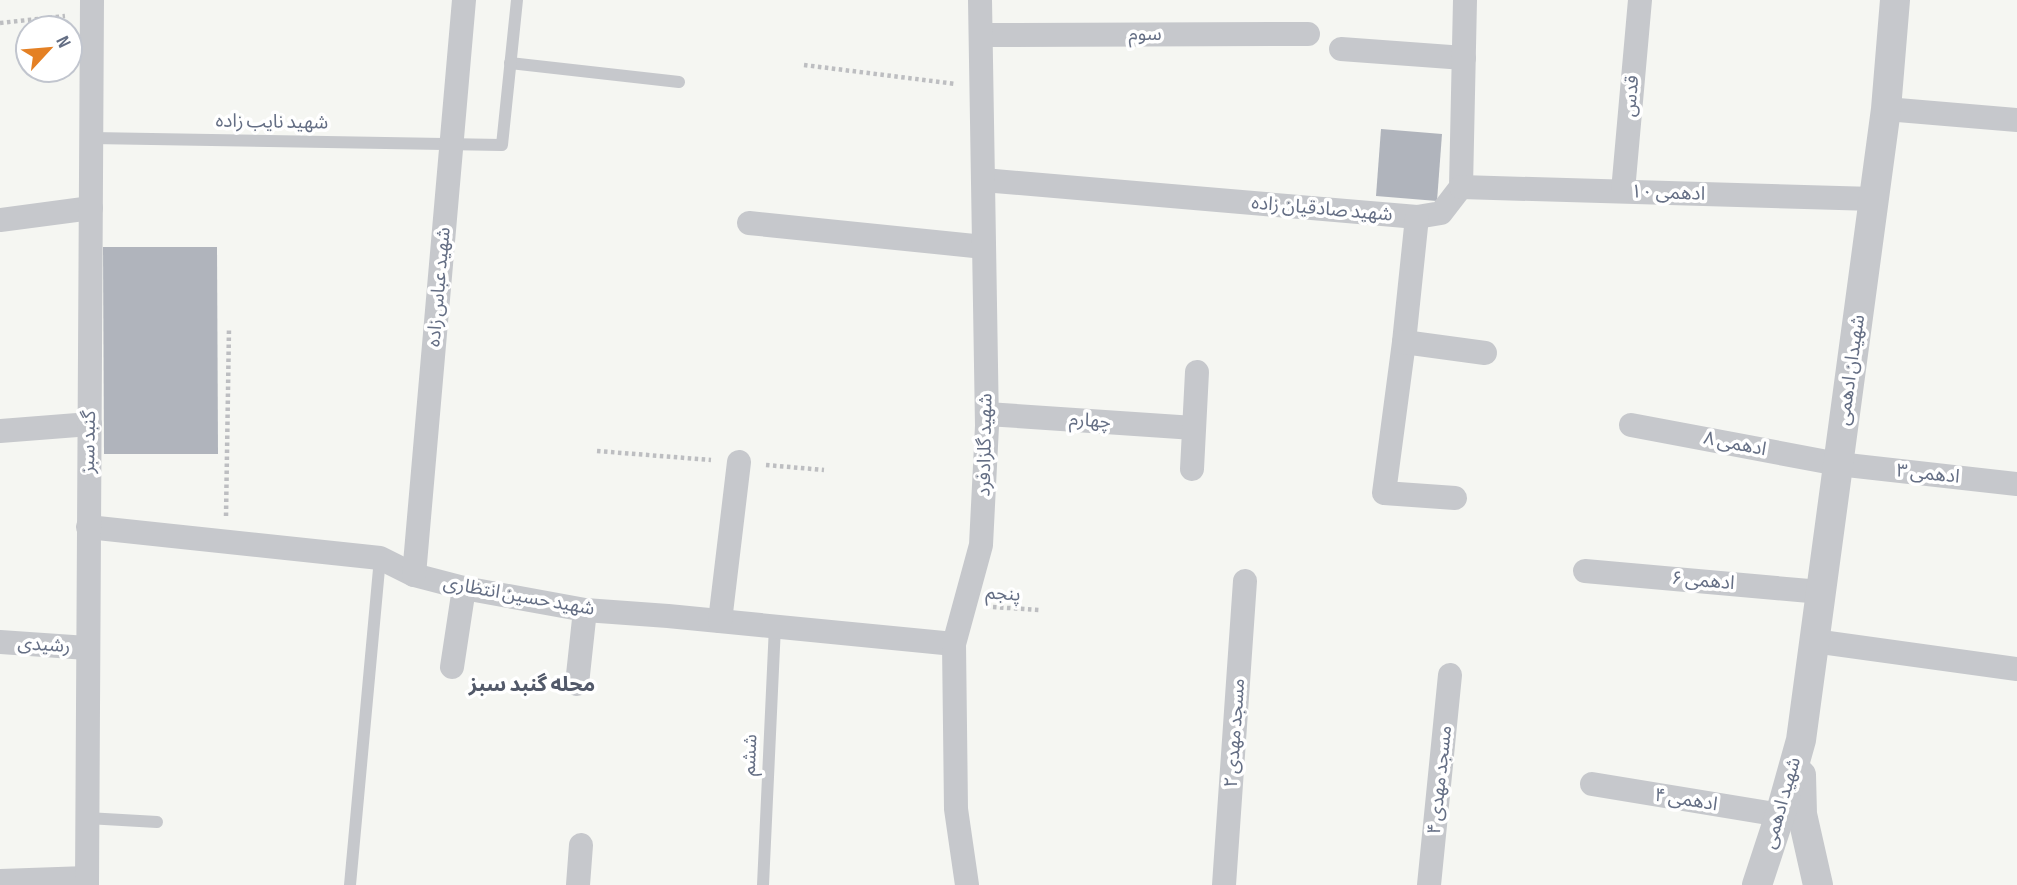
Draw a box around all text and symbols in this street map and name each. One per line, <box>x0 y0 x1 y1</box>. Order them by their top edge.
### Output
north arrow <box>14 14 84 84</box>
street label: سوم <box>1128 23 1162 48</box>
text: N <box>50 33 75 52</box>
street label: قدس <box>1618 74 1644 118</box>
street label: شهید نایب زاده <box>215 110 329 134</box>
street label: ادهمی ۱۰ <box>1631 180 1705 206</box>
street label: شهید صادقیان زاده <box>1251 191 1393 227</box>
street label: شهید عباس زاده <box>422 226 456 348</box>
street label: شهیدان ادهمی <box>1832 313 1870 427</box>
street label: شهید گلزادفرد <box>973 393 997 497</box>
street label: چهارم <box>1068 408 1112 436</box>
street label: گنبد سبز <box>77 409 101 475</box>
street label: ادهمی ۸ <box>1702 427 1768 461</box>
street label: ادهمی ۳ <box>1895 459 1961 489</box>
street label: ادهمی ۶ <box>1670 567 1736 595</box>
street label: شهید حسین انتظاری <box>442 571 596 621</box>
street label: پنجم <box>985 581 1021 609</box>
street label: رشیدی <box>17 632 71 658</box>
district label: محله گنبد سبز <box>468 672 595 697</box>
street label: مسجد مهدی ۲ <box>1220 678 1250 788</box>
street label: مسجد مهدی ۴ <box>1423 724 1457 836</box>
street label: ششم <box>737 734 765 777</box>
street label: شهید ادهمی <box>1758 755 1806 851</box>
street label: ادهمی ۴ <box>1653 784 1719 816</box>

